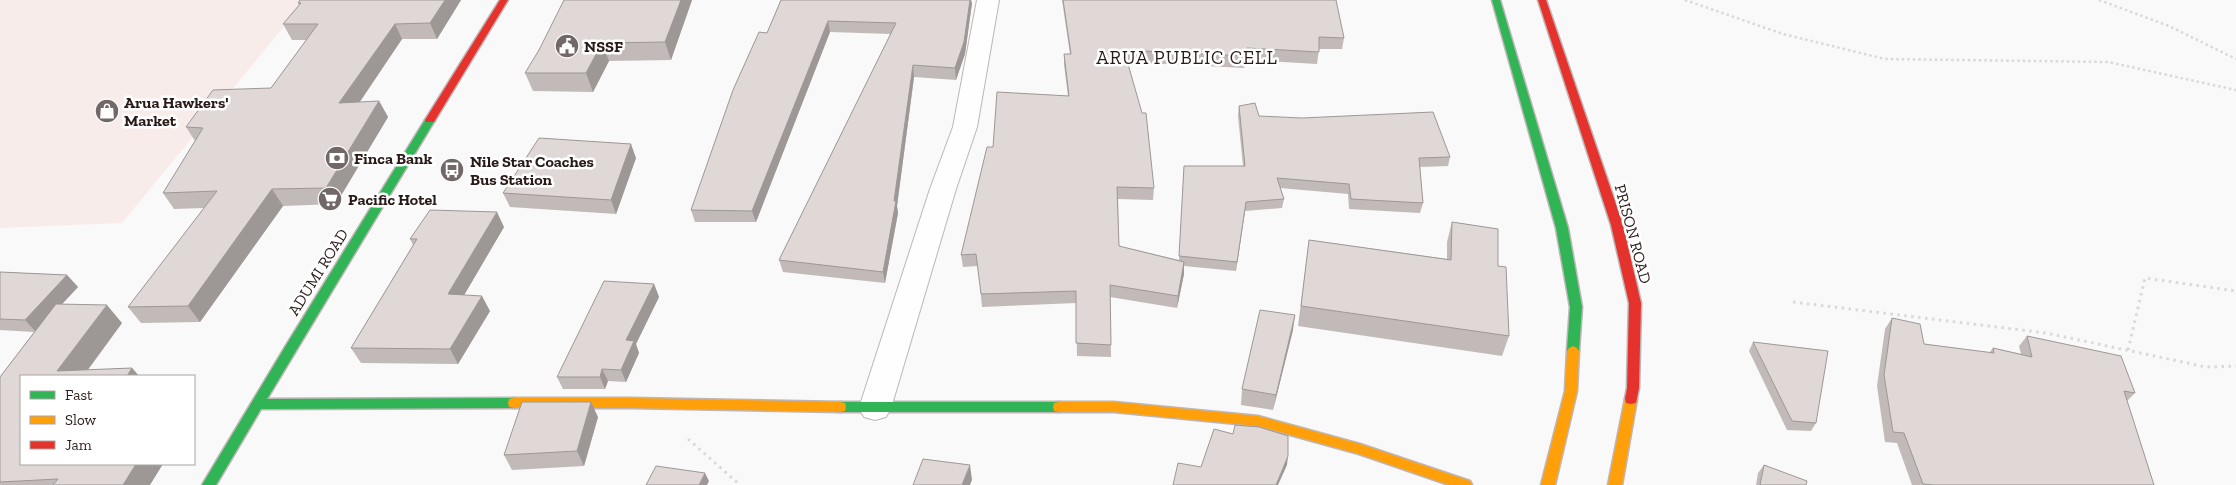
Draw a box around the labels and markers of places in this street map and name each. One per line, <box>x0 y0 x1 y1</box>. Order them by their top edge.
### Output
public building icon: NSSF <box>554 33 580 59</box>
place label: NSSF <box>584 37 623 56</box>
place label: Arua Hawkers' Market <box>124 93 229 130</box>
shop icon: Arua Hawkers' Market <box>94 98 120 124</box>
bank icon: Finca Bank <box>324 145 350 171</box>
place label: Finca Bank <box>354 149 433 168</box>
place label: Nile Star Coaches Bus Station <box>470 152 594 189</box>
bus stop icon: Nile Star Coaches Bus Station <box>439 157 465 183</box>
supermarket icon: Pacific Hotel <box>317 186 343 212</box>
place label: Pacific Hotel <box>348 190 437 209</box>

